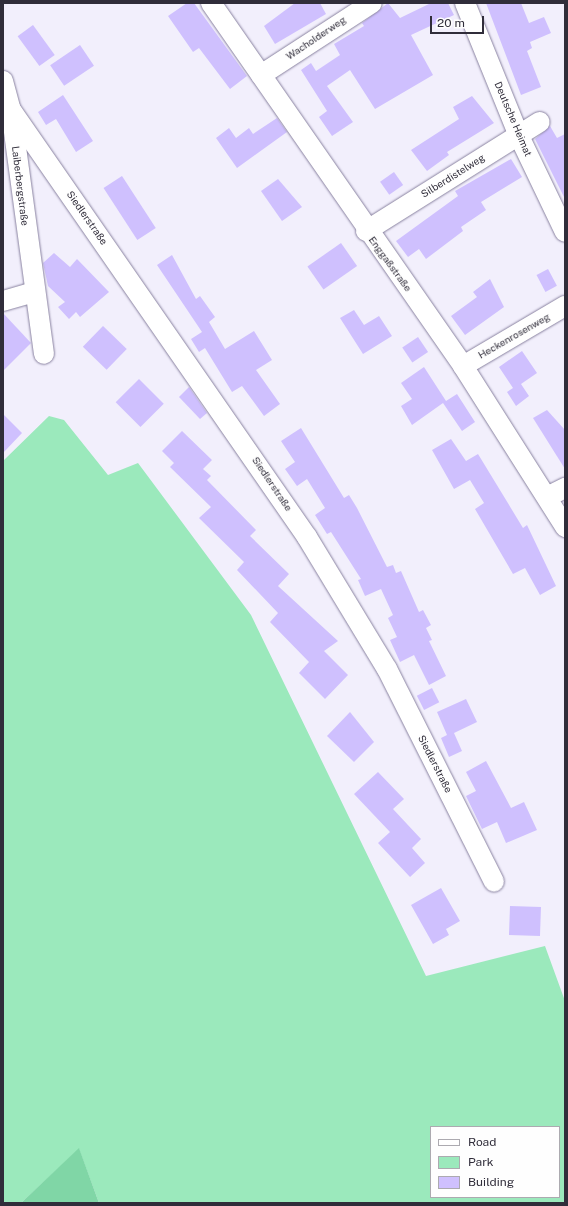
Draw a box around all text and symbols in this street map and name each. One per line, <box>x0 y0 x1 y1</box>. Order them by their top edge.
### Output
scale bar <box>432 8 486 34</box>
street label: Wacholderweg <box>284 14 348 62</box>
text: 20 m <box>437 16 465 30</box>
street label: Deutsche Heimat <box>492 80 534 158</box>
street label: Laiberbergstraße <box>9 145 31 227</box>
street label: Silberdistelweg <box>419 152 487 200</box>
street label: Siedlerstraße <box>64 189 110 247</box>
street label: Enggaßstraße <box>366 234 414 294</box>
street label: Heckenrosenweg <box>476 311 552 361</box>
street label: Siedlerstraße <box>249 455 295 513</box>
street label: Siedlerstraße <box>415 733 455 795</box>
legend <box>430 1126 560 1198</box>
text: Road <box>468 1135 496 1149</box>
text: Park <box>468 1155 494 1169</box>
text: Building <box>468 1175 514 1189</box>

